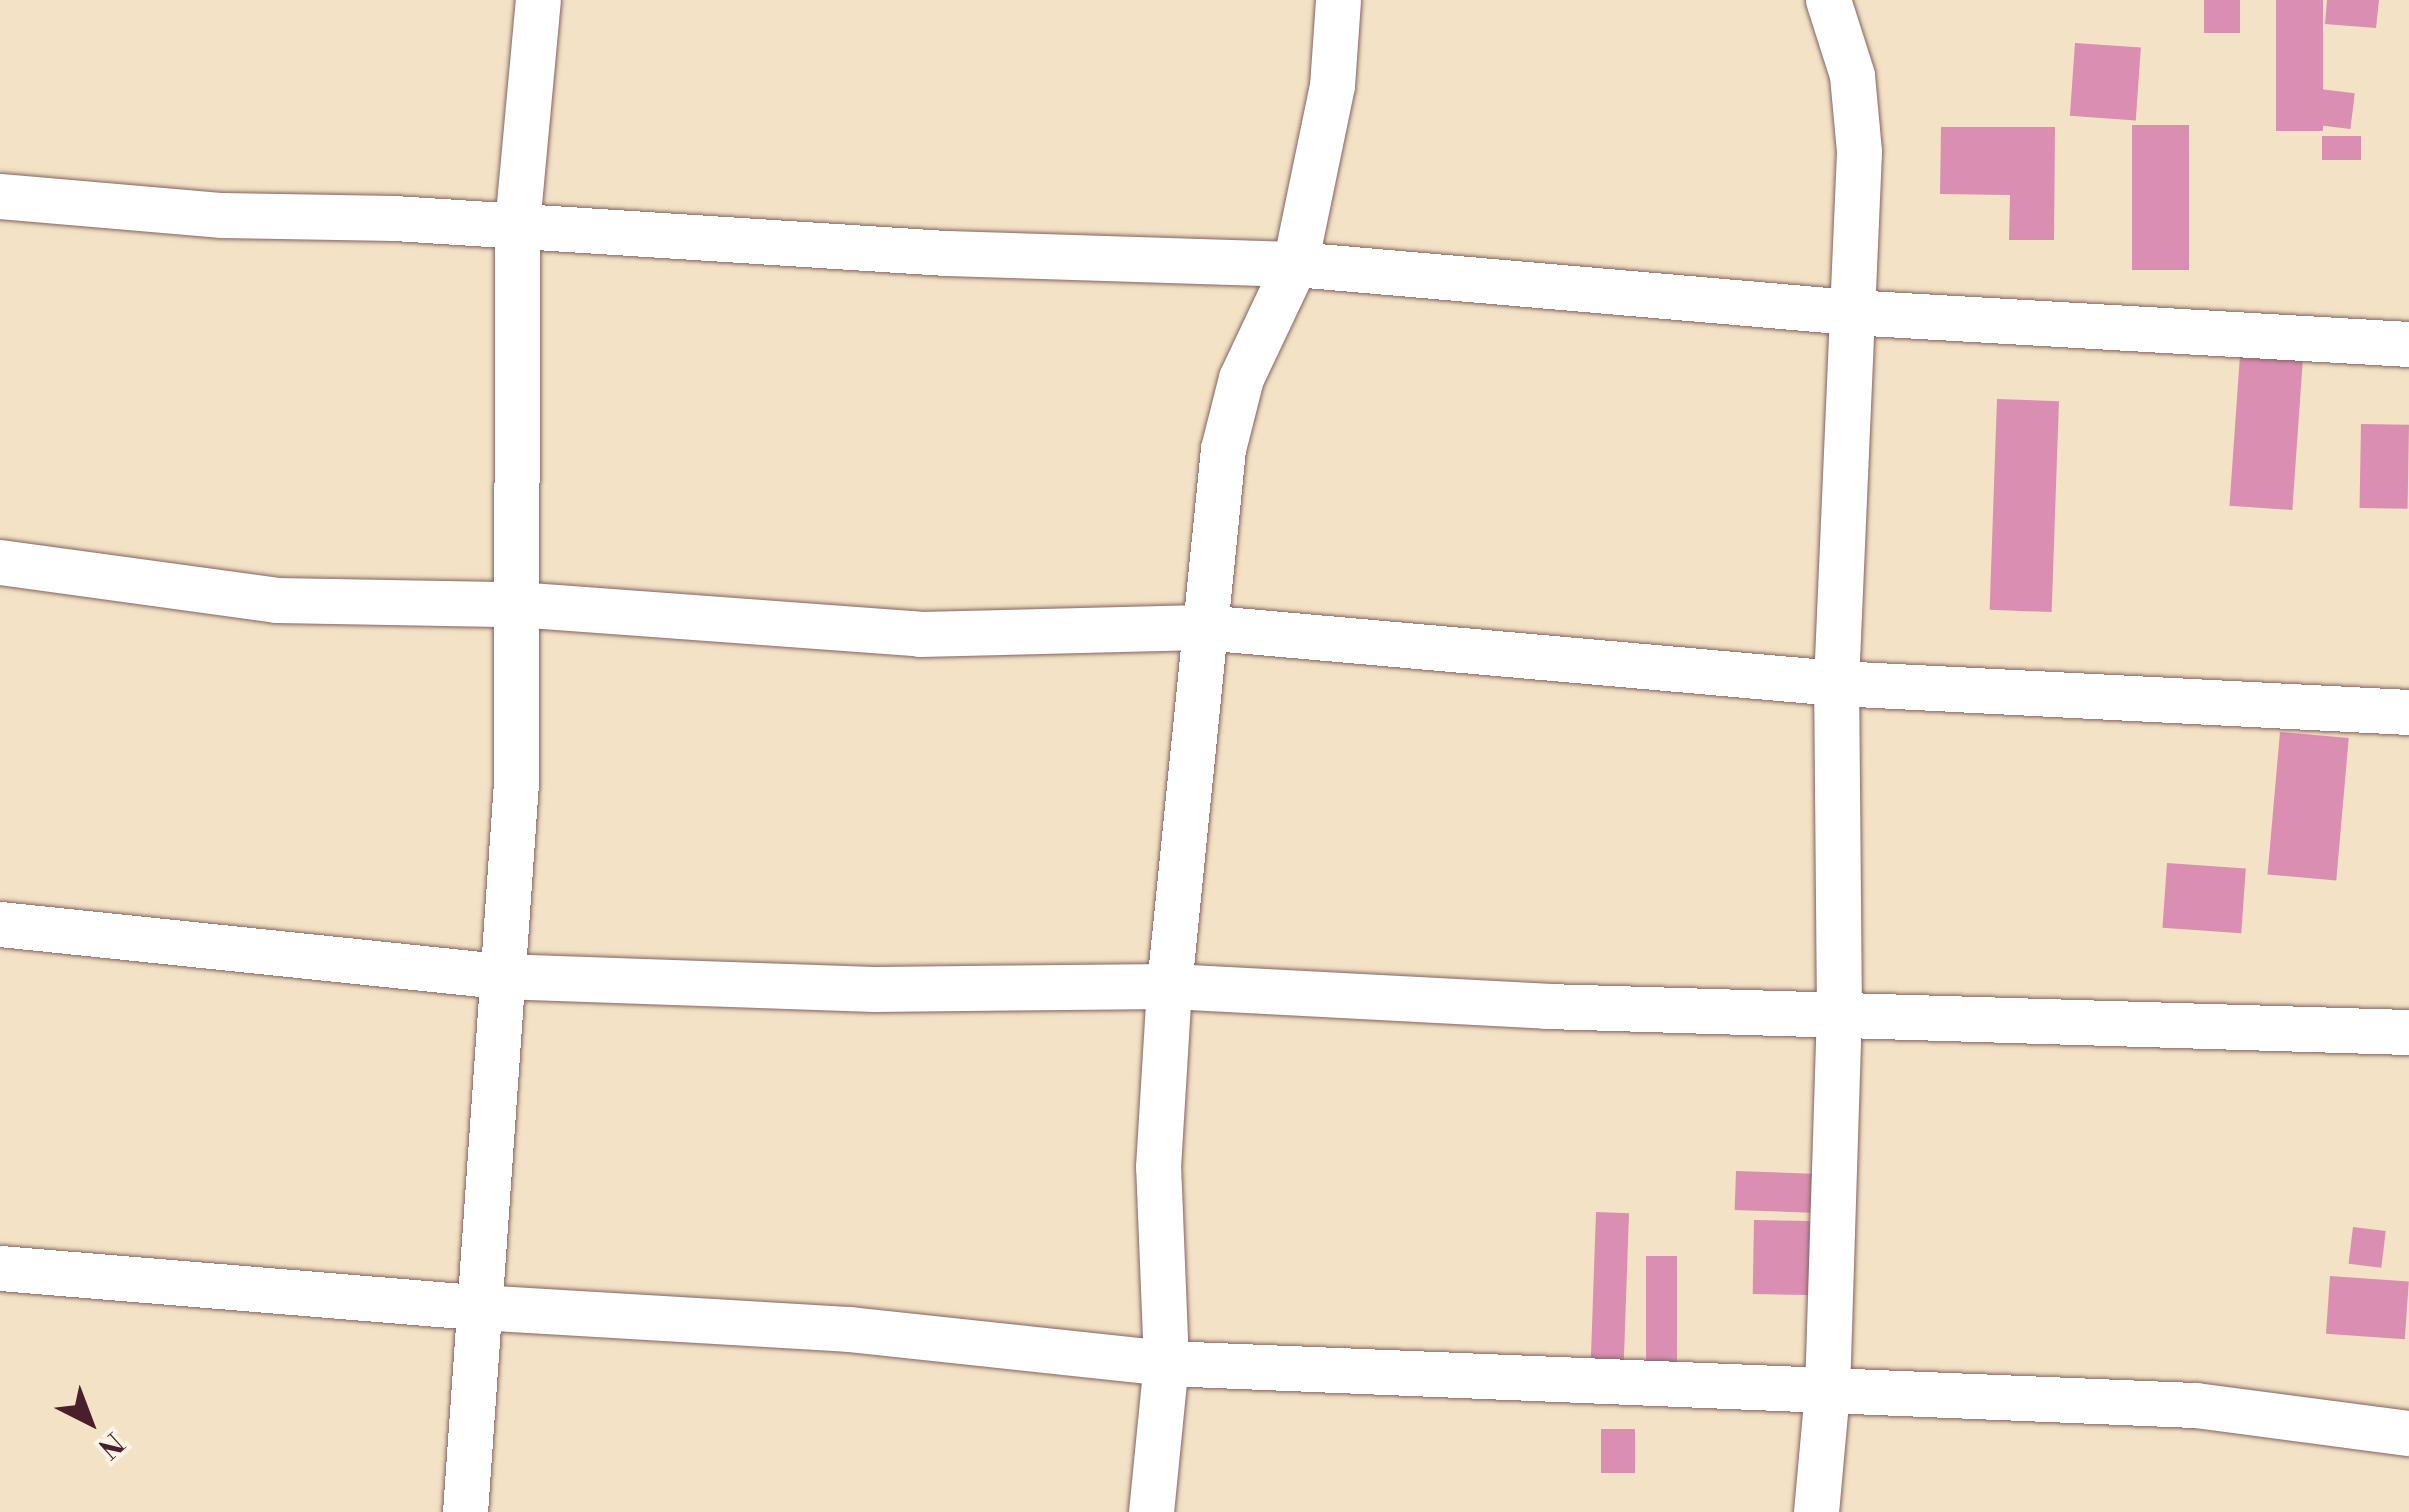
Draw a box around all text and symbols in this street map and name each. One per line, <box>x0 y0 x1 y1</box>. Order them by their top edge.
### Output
north arrow <box>40 1372 140 1472</box>
text: N <box>90 1424 130 1465</box>

